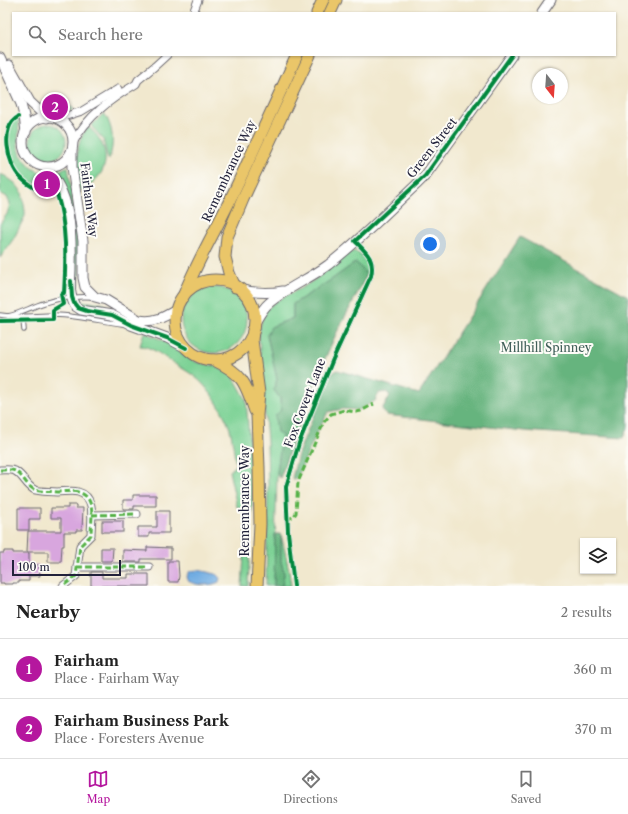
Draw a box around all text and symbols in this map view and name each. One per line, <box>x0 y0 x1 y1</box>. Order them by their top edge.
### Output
search box <box>12 12 616 56</box>
icon: search <box>26 23 48 45</box>
text: Search here <box>58 25 143 44</box>
north arrow <box>532 68 568 104</box>
pin: 2 <box>42 92 68 122</box>
street label: Green Street <box>403 114 460 181</box>
street label: Remembrance Way <box>198 117 259 224</box>
street label: Fairham Way <box>77 162 102 238</box>
pin: 1 <box>34 169 60 199</box>
your location <box>420 234 440 254</box>
park label: Millhill Spinney <box>501 340 592 355</box>
street label: Fox Covert Lane <box>281 356 329 450</box>
street label: Remembrance Way <box>237 445 252 557</box>
map controls <box>580 538 616 574</box>
button: layers <box>580 538 616 574</box>
scale bar <box>12 558 121 577</box>
text: 100 m <box>18 560 50 574</box>
text: Nearby <box>16 602 80 622</box>
text: 2 results <box>561 604 612 620</box>
text: Fairham <box>54 651 119 670</box>
text: 1 <box>26 661 32 677</box>
text: 360 m <box>573 661 612 677</box>
text: Place · Fairham Way <box>54 670 179 686</box>
text: Fairham Business Park <box>54 711 229 730</box>
text: 2 <box>25 721 33 737</box>
text: 370 m <box>575 721 612 737</box>
text: Place · Foresters Avenue <box>54 730 204 746</box>
tab: Map <box>87 768 110 806</box>
tab: Directions <box>283 768 338 806</box>
tab: Saved <box>511 768 541 806</box>

